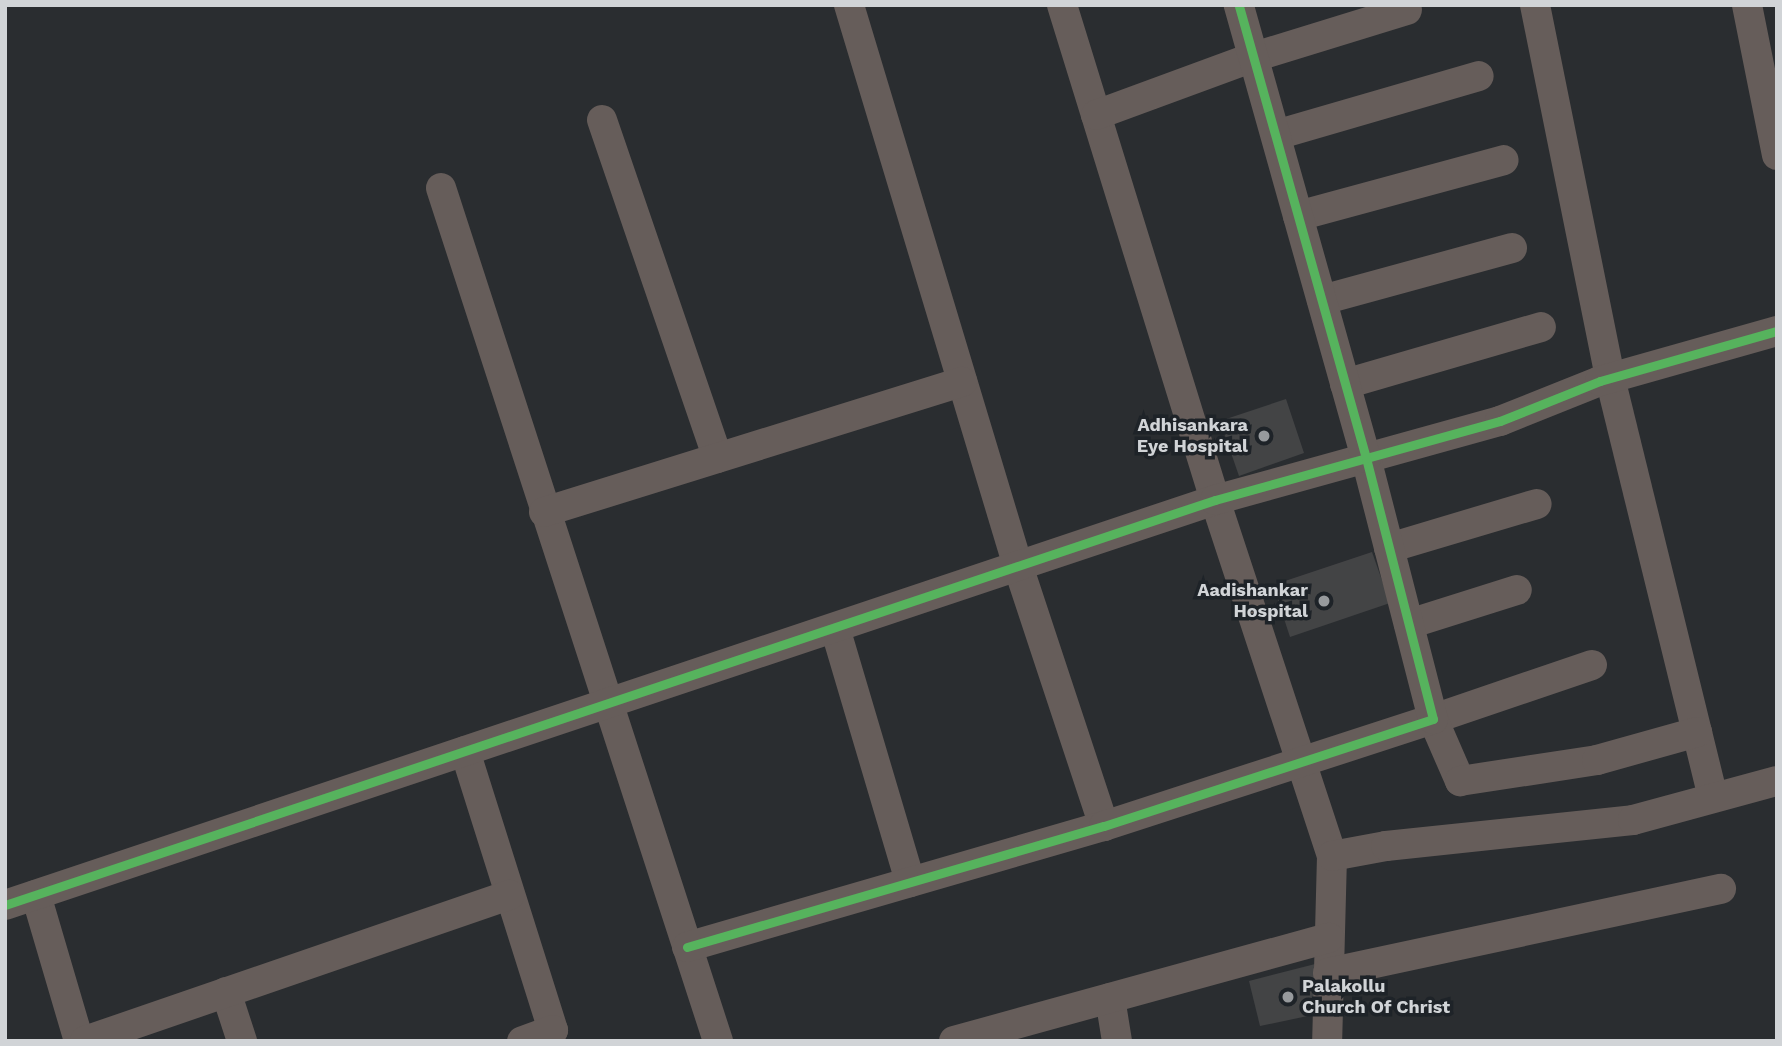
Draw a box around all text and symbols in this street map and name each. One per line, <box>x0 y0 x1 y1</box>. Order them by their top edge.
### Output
place label: Adhisankara Eye Hospital <box>1137 415 1248 458</box>
marker: Adhisankara Eye Hospital <box>1254 426 1274 446</box>
place label: Aadishankar Hospital <box>1197 580 1308 622</box>
marker: Aadishankar Hospital <box>1314 591 1334 611</box>
place label: Palakollu Church Of Christ <box>1302 976 1450 1018</box>
marker: Palakollu Church Of Christ <box>1280 989 1296 1005</box>

